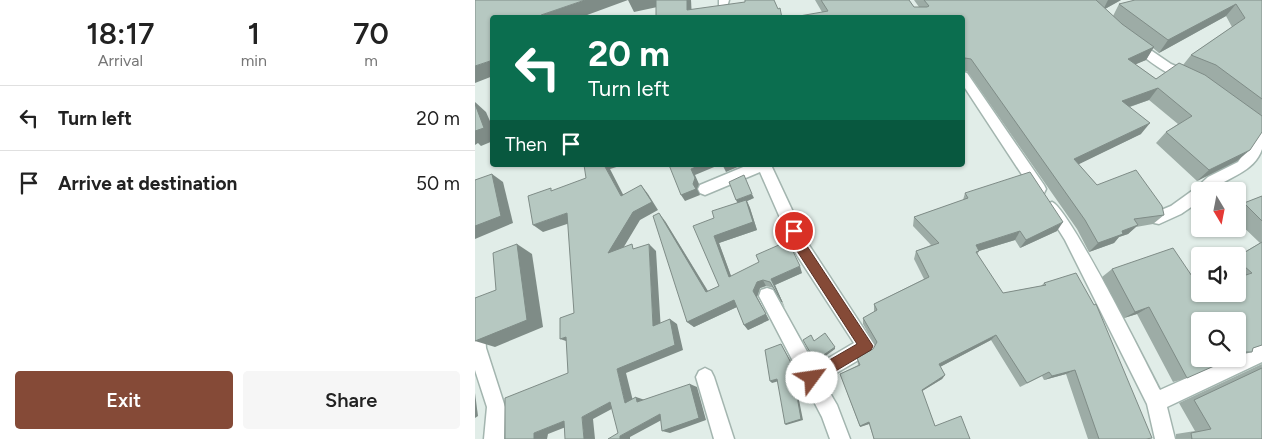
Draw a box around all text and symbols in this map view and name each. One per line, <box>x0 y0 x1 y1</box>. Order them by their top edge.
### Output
text: 18:17 <box>86 15 155 52</box>
text: 1 <box>248 15 260 52</box>
text: 70 <box>353 15 389 52</box>
text: 20 m <box>588 33 670 75</box>
icon: left <box>505 35 570 100</box>
text: Arrival <box>98 51 143 70</box>
text: min <box>241 51 267 70</box>
text: m <box>364 51 378 70</box>
text: Turn left <box>588 75 670 102</box>
icon: left <box>15 104 43 132</box>
text: Turn left <box>58 107 132 130</box>
text: 20 m <box>416 107 460 130</box>
icon: arrive <box>557 130 585 158</box>
text: Then <box>505 133 547 156</box>
icon: arrive <box>15 169 43 197</box>
text: Arrive at destination <box>58 172 237 195</box>
text: 50 m <box>416 172 460 195</box>
north arrow <box>1191 182 1246 238</box>
map controls <box>1191 182 1246 367</box>
pin <box>773 210 815 252</box>
icon: arrive <box>780 217 808 245</box>
button: sound <box>1191 247 1246 302</box>
button: search <box>1191 312 1246 367</box>
position arrow <box>785 351 837 403</box>
button: Exit <box>15 371 233 429</box>
button: Share <box>243 371 460 429</box>

